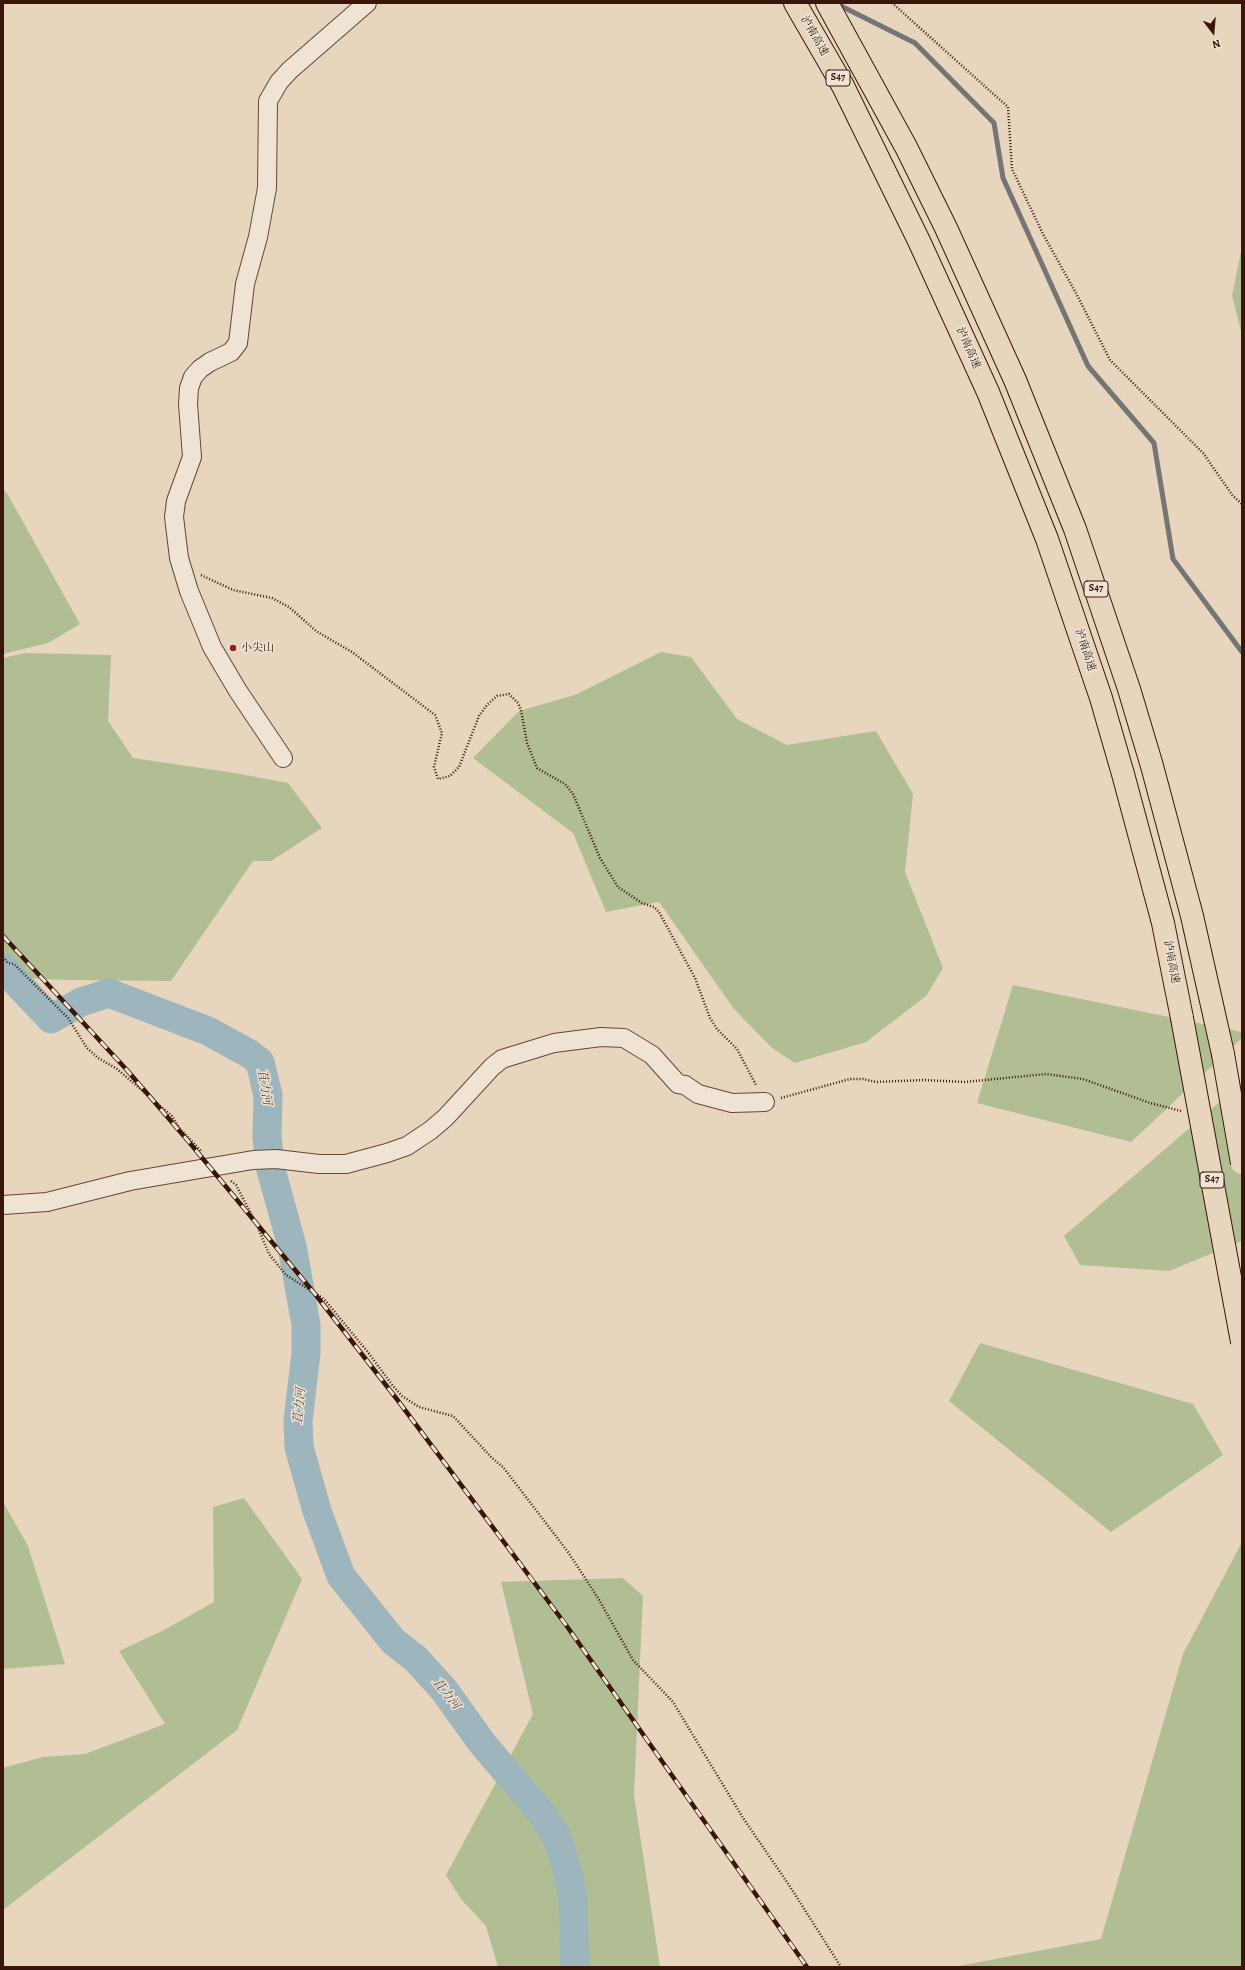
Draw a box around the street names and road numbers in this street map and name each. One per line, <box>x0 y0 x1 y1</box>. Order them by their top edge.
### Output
street label: 泸南高速 <box>797 14 831 58</box>
road number: S47 <box>826 70 850 86</box>
street label: 泸南高速 <box>953 325 983 371</box>
road number: S47 <box>1084 581 1108 597</box>
street label: 泸南高速 <box>1072 627 1098 673</box>
street label: 泸南高速 <box>1160 939 1182 985</box>
road number: S47 <box>1200 1172 1224 1188</box>

